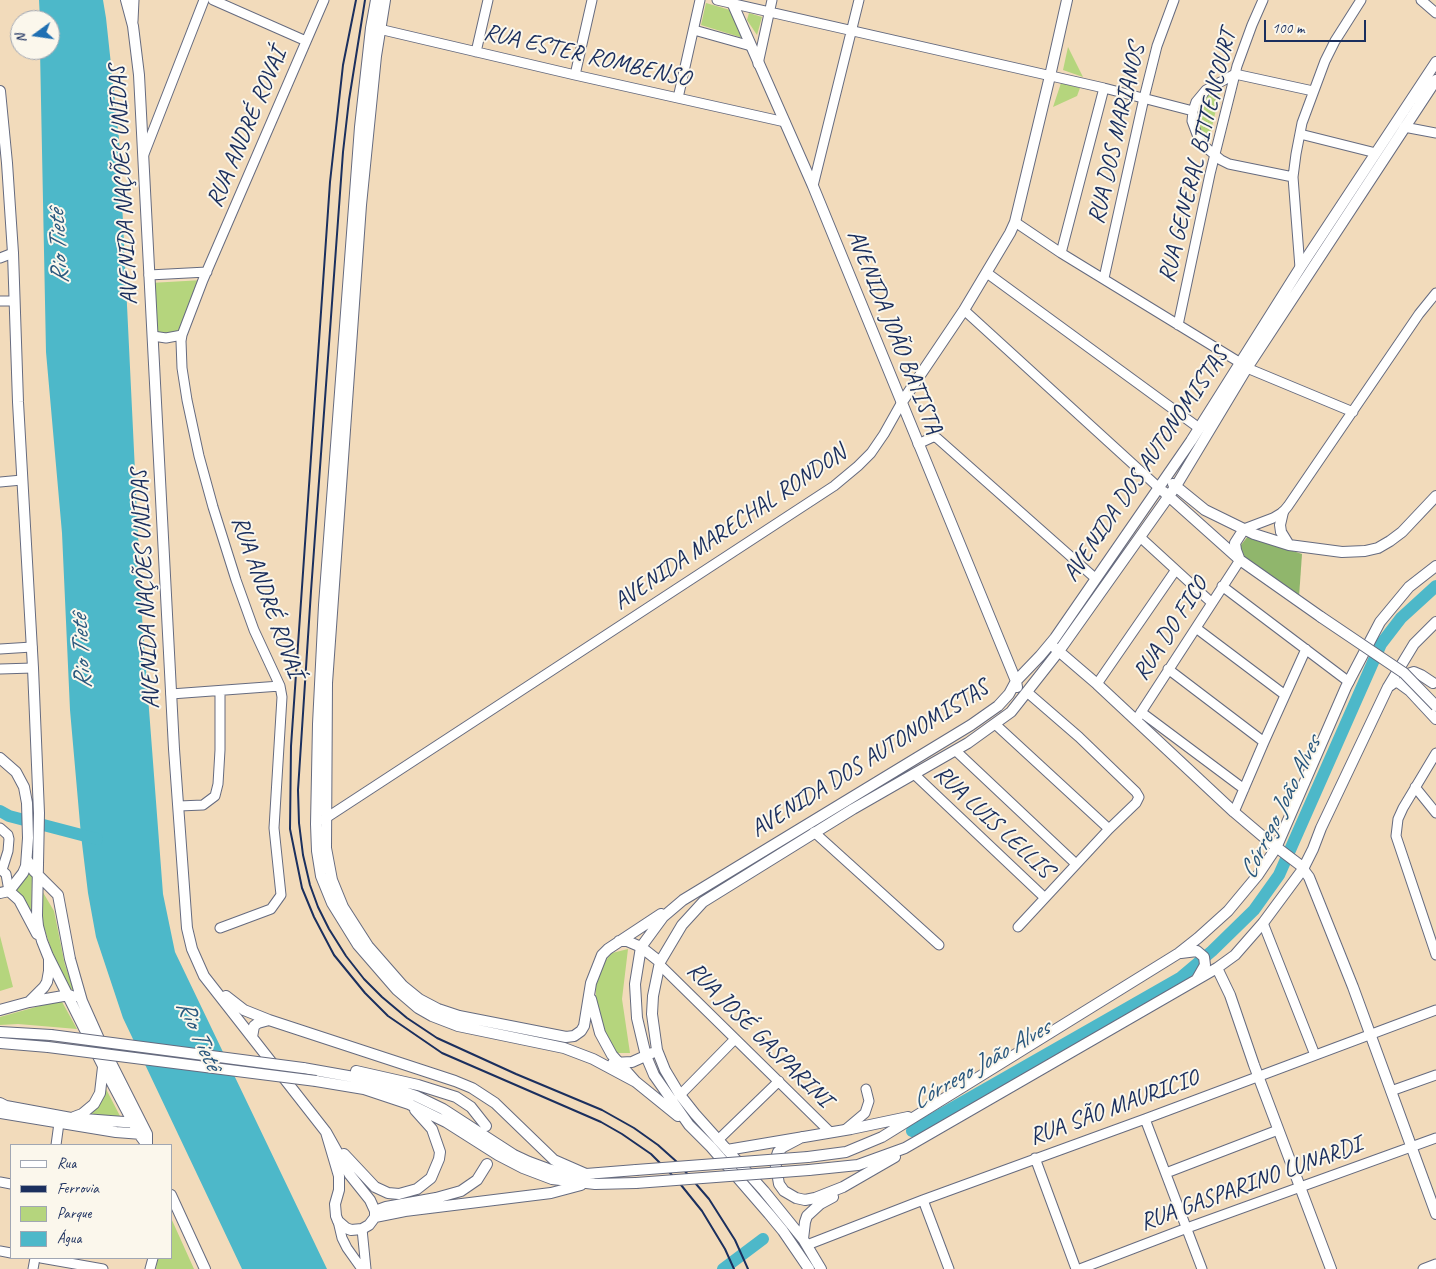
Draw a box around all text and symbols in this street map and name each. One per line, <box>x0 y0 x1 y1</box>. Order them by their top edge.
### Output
north arrow <box>10 10 60 60</box>
scale bar <box>1266 10 1368 42</box>
street label: RUA ESTER ROMBENSO <box>481 18 693 94</box>
text: 100 m <box>1272 19 1304 38</box>
street label: RUA GENERAL BITTENCOURT <box>1153 27 1243 285</box>
text: N <box>12 32 30 45</box>
street label: RUA DOS MARIANOS <box>1082 41 1152 227</box>
street label: RUA ANDRÉ ROVAÍ <box>201 44 293 212</box>
street label: AVENIDA NAÇÕES UNIDAS <box>103 64 145 306</box>
water label: Rio Tietê <box>42 209 76 285</box>
street label: AVENIDA JOÃO BATISTA <box>840 226 948 438</box>
street label: AVENIDA DOS AUTONOMISTAS <box>1057 343 1235 587</box>
street label: AVENIDA MARECHAL RONDON <box>608 439 852 617</box>
street label: AVENIDA NAÇÕES UNIDAS <box>125 468 167 710</box>
street label: RUA ANDRÉ ROVAÍ <box>224 512 310 682</box>
street label: RUA DO FICO <box>1127 572 1215 686</box>
water label: Rio Tietê <box>65 614 99 690</box>
street label: AVENIDA DOS AUTONOMISTAS <box>746 674 994 844</box>
water label: Córrego João Alves <box>1234 732 1328 884</box>
street label: RUA LUIS LELLIS <box>927 760 1059 884</box>
street label: RUA JOSÉ GASPARINI <box>680 956 838 1114</box>
water label: Rio Tietê <box>169 995 227 1075</box>
water label: Córrego João Alves <box>907 1013 1055 1117</box>
street label: RUA SÃO MAURICIO <box>1025 1064 1203 1152</box>
street label: RUA GASPARINO LUNARDI <box>1136 1130 1366 1238</box>
legend <box>10 1144 172 1259</box>
text: Rua <box>57 1154 76 1173</box>
text: Ferrovia <box>57 1179 99 1198</box>
text: Parque <box>57 1204 91 1223</box>
text: Água <box>57 1229 81 1248</box>

